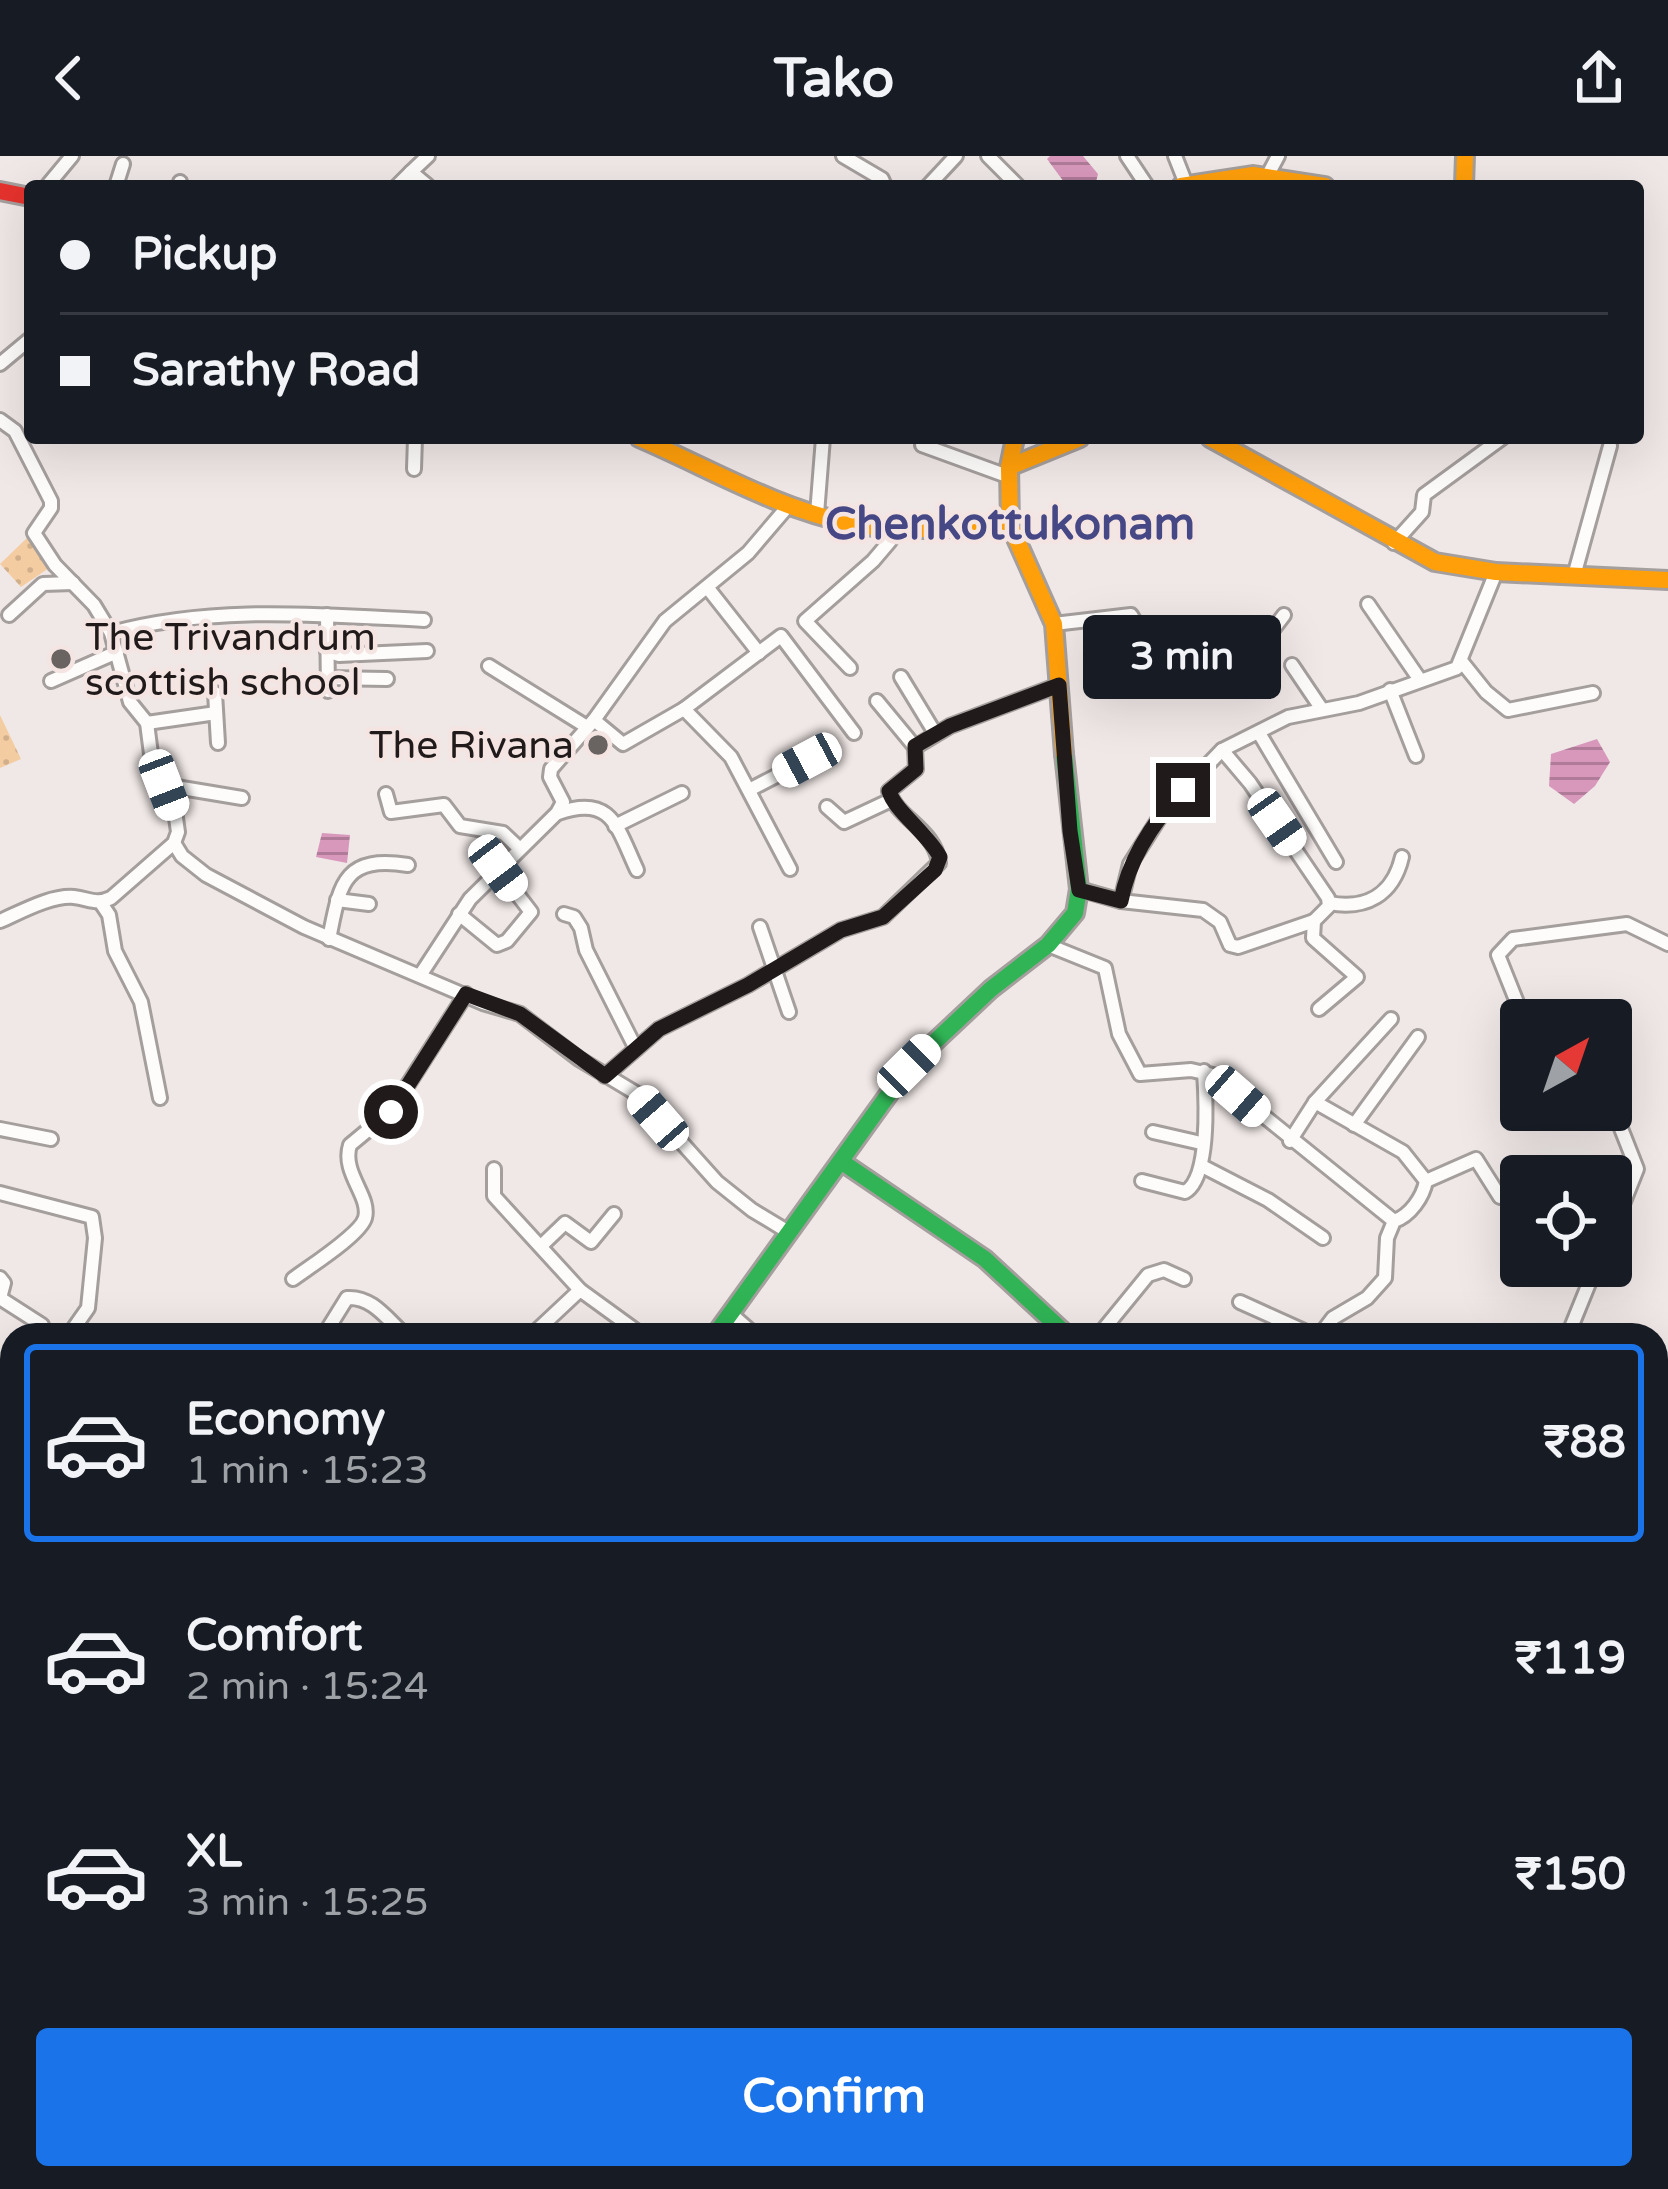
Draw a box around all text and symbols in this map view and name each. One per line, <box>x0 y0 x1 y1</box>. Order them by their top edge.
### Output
icon: back <box>36 45 102 111</box>
icon: share <box>1566 45 1632 111</box>
text: Tako <box>774 46 894 111</box>
text: Pickup <box>132 228 277 282</box>
text: Sarathy Road <box>132 344 420 398</box>
district label: Chenkottukonam <box>825 498 1195 552</box>
place label: The Trivandrum scottish school <box>85 614 376 706</box>
callout: 3 min <box>1084 616 1282 700</box>
text: 3 min <box>1130 633 1234 680</box>
marker: The Trivandrum scottish school <box>48 646 74 672</box>
place label: The Rivana <box>369 722 574 769</box>
car <box>767 727 847 793</box>
marker: The Rivana <box>585 732 611 758</box>
car <box>134 745 194 825</box>
route end <box>1156 763 1210 817</box>
car <box>1242 782 1312 862</box>
car <box>462 828 534 908</box>
north arrow <box>1500 999 1632 1131</box>
map controls <box>1500 999 1632 1287</box>
car <box>871 1028 947 1104</box>
car <box>1199 1059 1277 1133</box>
car <box>621 1079 695 1157</box>
route start <box>364 1085 418 1139</box>
button: locate <box>1500 1155 1632 1287</box>
icon: car <box>42 1389 150 1497</box>
text: Economy <box>186 1393 385 1447</box>
text: ₹88 <box>1543 1416 1626 1470</box>
text: 1 min · 15:23 <box>186 1447 428 1494</box>
icon: car <box>42 1605 150 1713</box>
text: Comfort <box>186 1609 362 1663</box>
text: ₹119 <box>1515 1632 1626 1686</box>
text: 2 min · 15:24 <box>186 1663 428 1710</box>
icon: car <box>42 1821 150 1929</box>
text: XL <box>186 1825 242 1879</box>
text: ₹150 <box>1515 1848 1626 1902</box>
text: 3 min · 15:25 <box>186 1879 428 1926</box>
button: Confirm <box>36 2028 1632 2166</box>

